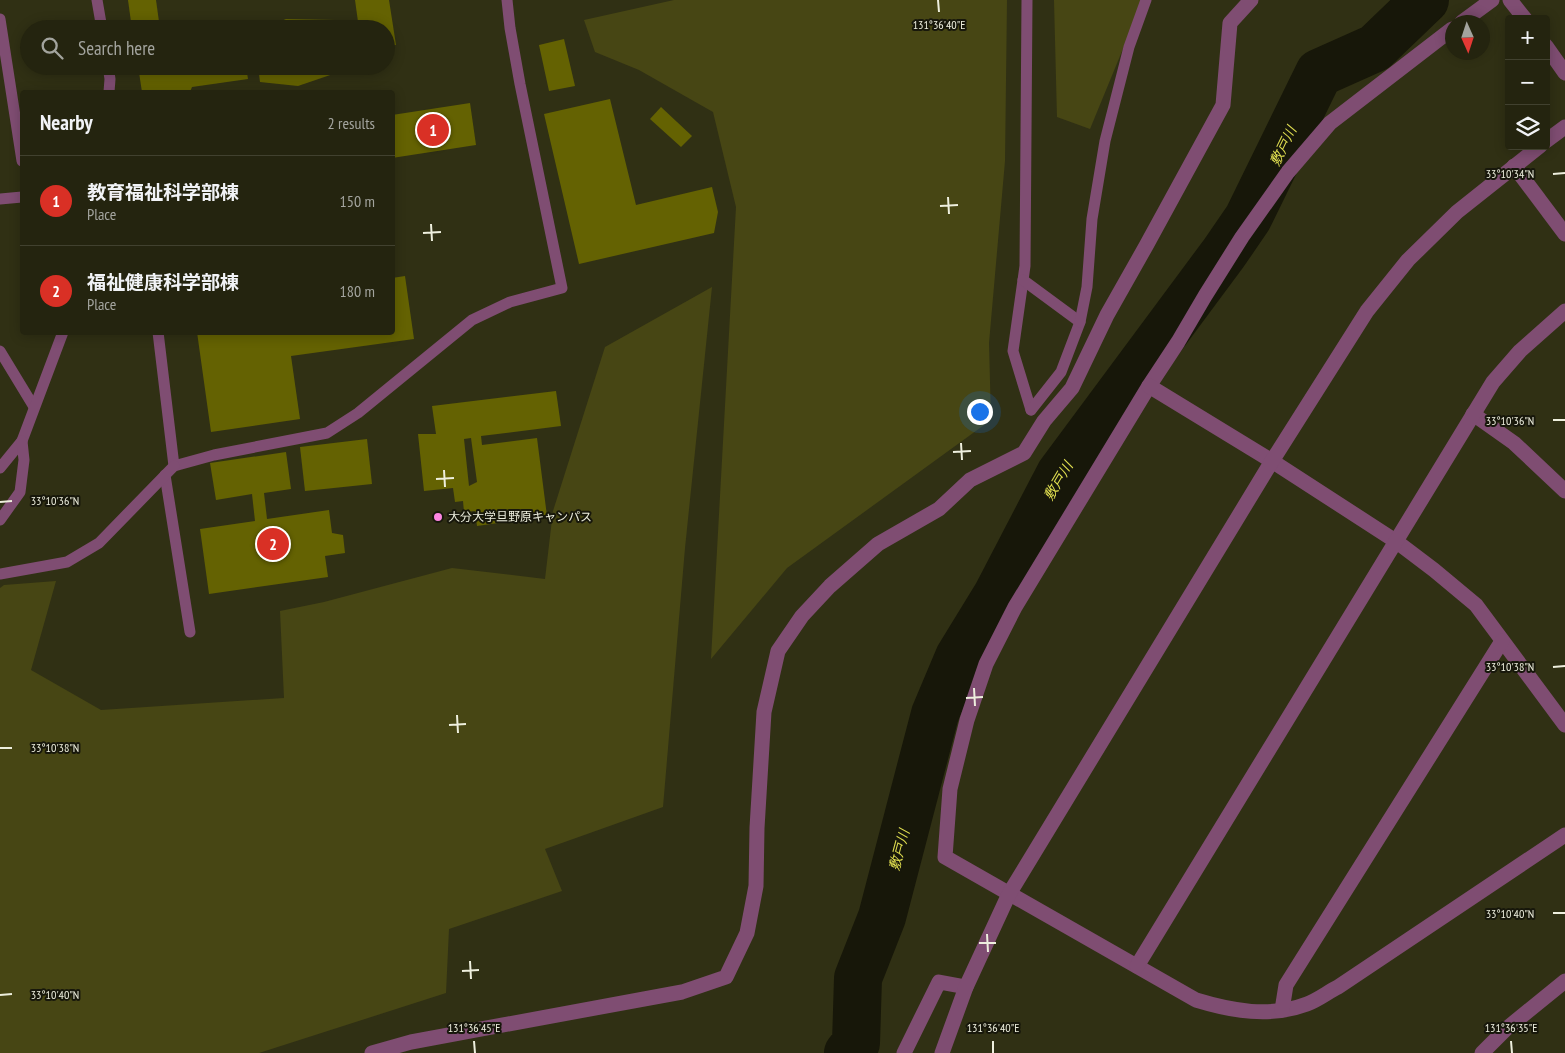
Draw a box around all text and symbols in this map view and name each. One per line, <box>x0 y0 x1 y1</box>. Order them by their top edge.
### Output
north arrow <box>1445 15 1490 60</box>
map controls <box>1505 15 1550 150</box>
button: + <box>1505 15 1550 60</box>
text: 131°36'40"E <box>913 17 965 32</box>
search box <box>20 20 395 75</box>
icon: search <box>38 34 66 62</box>
text: Search here <box>78 36 155 60</box>
button: − <box>1505 60 1550 105</box>
button: layers <box>1505 105 1550 150</box>
text: Nearby <box>40 109 93 136</box>
pin: 1 <box>417 111 449 149</box>
text: 2 results <box>328 113 375 133</box>
water label: 敷戸川 <box>1266 121 1301 169</box>
text: 33°10'34"N <box>1486 166 1534 181</box>
text: 教育福祉科学部棟 <box>87 180 239 204</box>
text: 1 <box>52 191 60 211</box>
text: 150 m <box>340 191 375 211</box>
text: Place <box>87 204 116 224</box>
text: 福祉健康科学部棟 <box>87 270 239 294</box>
text: 2 <box>52 281 60 301</box>
text: 180 m <box>340 281 375 301</box>
text: Place <box>87 294 116 314</box>
your location <box>967 399 993 425</box>
text: 33°10'36"N <box>1486 413 1534 428</box>
water label: 敷戸川 <box>1039 457 1078 504</box>
text: 33°10'36"N <box>31 493 79 508</box>
place label: 大分大学旦野原キャンパス <box>448 509 592 524</box>
marker: 大分大学旦野原キャンパス <box>432 511 444 523</box>
pin: 2 <box>257 525 289 563</box>
text: 33°10'38"N <box>1486 659 1534 674</box>
text: 33°10'38"N <box>31 740 79 755</box>
water label: 敷戸川 <box>885 825 914 873</box>
text: 33°10'40"N <box>1486 906 1534 921</box>
text: 33°10'40"N <box>31 987 79 1002</box>
text: 131°36'45"E <box>448 1020 500 1035</box>
text: 131°36'40"E <box>967 1020 1019 1035</box>
text: 131°36'35"E <box>1485 1020 1537 1035</box>

